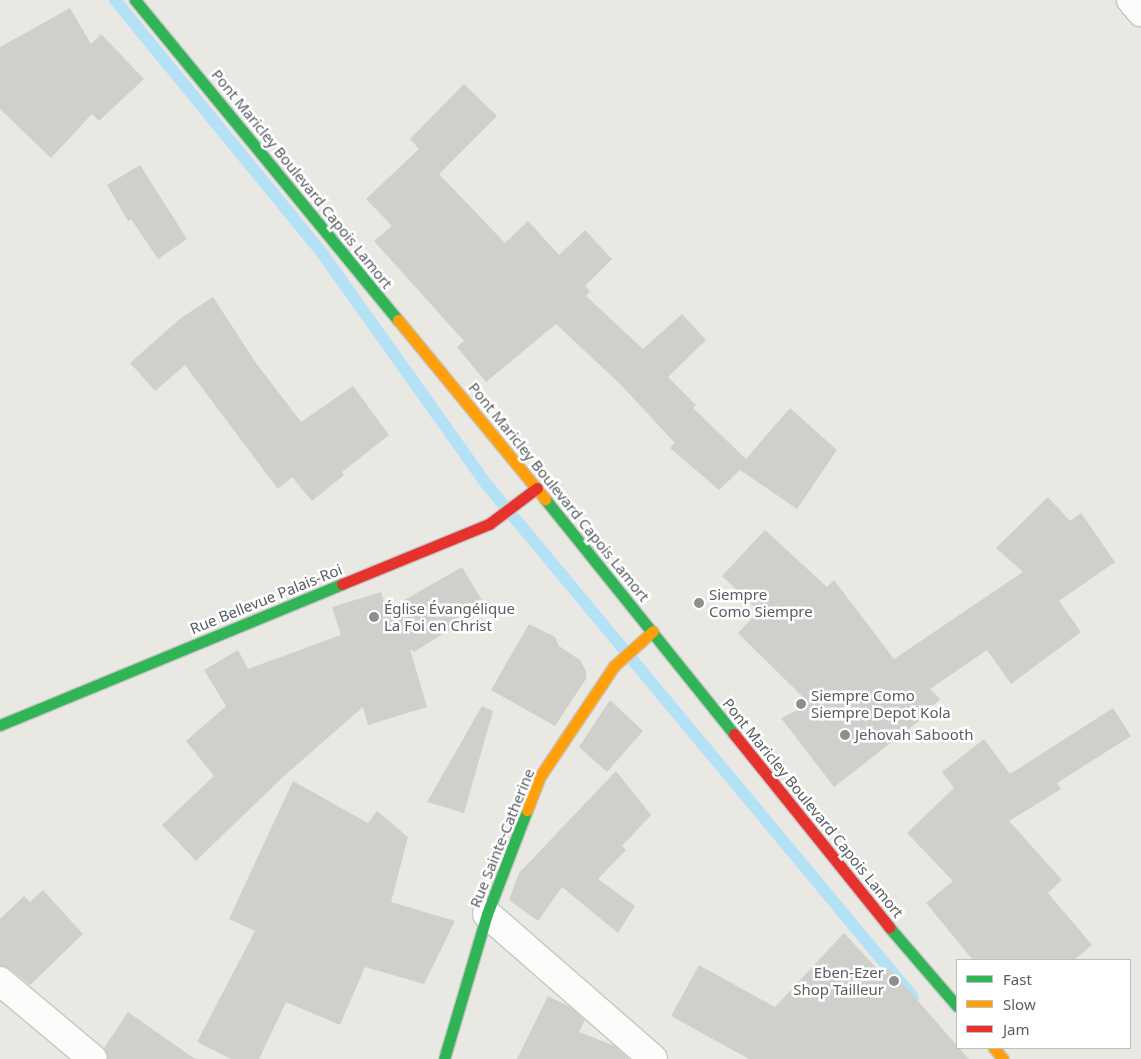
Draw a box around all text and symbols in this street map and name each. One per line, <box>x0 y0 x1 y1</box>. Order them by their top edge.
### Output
street label: Pont Maricley Boulevard Capois Lamort <box>208 66 396 292</box>
street label: Pont Maricley Boulevard Capois Lamort <box>465 379 653 605</box>
street label: Rue Bellevue Palais-Roi <box>187 560 345 638</box>
place label: Siempre Como Siempre <box>709 585 813 620</box>
marker: Siempre Como Siempre <box>693 597 705 609</box>
place label: Église Évangélique La Foi en Christ <box>384 599 515 634</box>
marker: Église Évangélique La Foi en Christ <box>368 611 380 623</box>
place label: Siempre Como Siempre Depot Kola <box>811 686 951 721</box>
street label: Pont Maricley Boulevard Capois Lamort <box>719 695 907 921</box>
marker: Siempre Como Siempre Depot Kola <box>795 698 807 710</box>
place label: Jehovah Sabooth <box>855 726 974 744</box>
marker: Jehovah Sabooth <box>839 729 851 741</box>
street label: Rue Sainte-Catherine <box>466 766 538 910</box>
legend <box>956 959 1131 1049</box>
place label: Eben-Ezer Shop Tailleur <box>793 963 884 998</box>
text: Fast <box>1003 969 1032 989</box>
marker: Eben-Ezer Shop Tailleur <box>888 975 900 987</box>
text: Slow <box>1003 994 1036 1014</box>
text: Jam <box>1003 1019 1030 1039</box>

